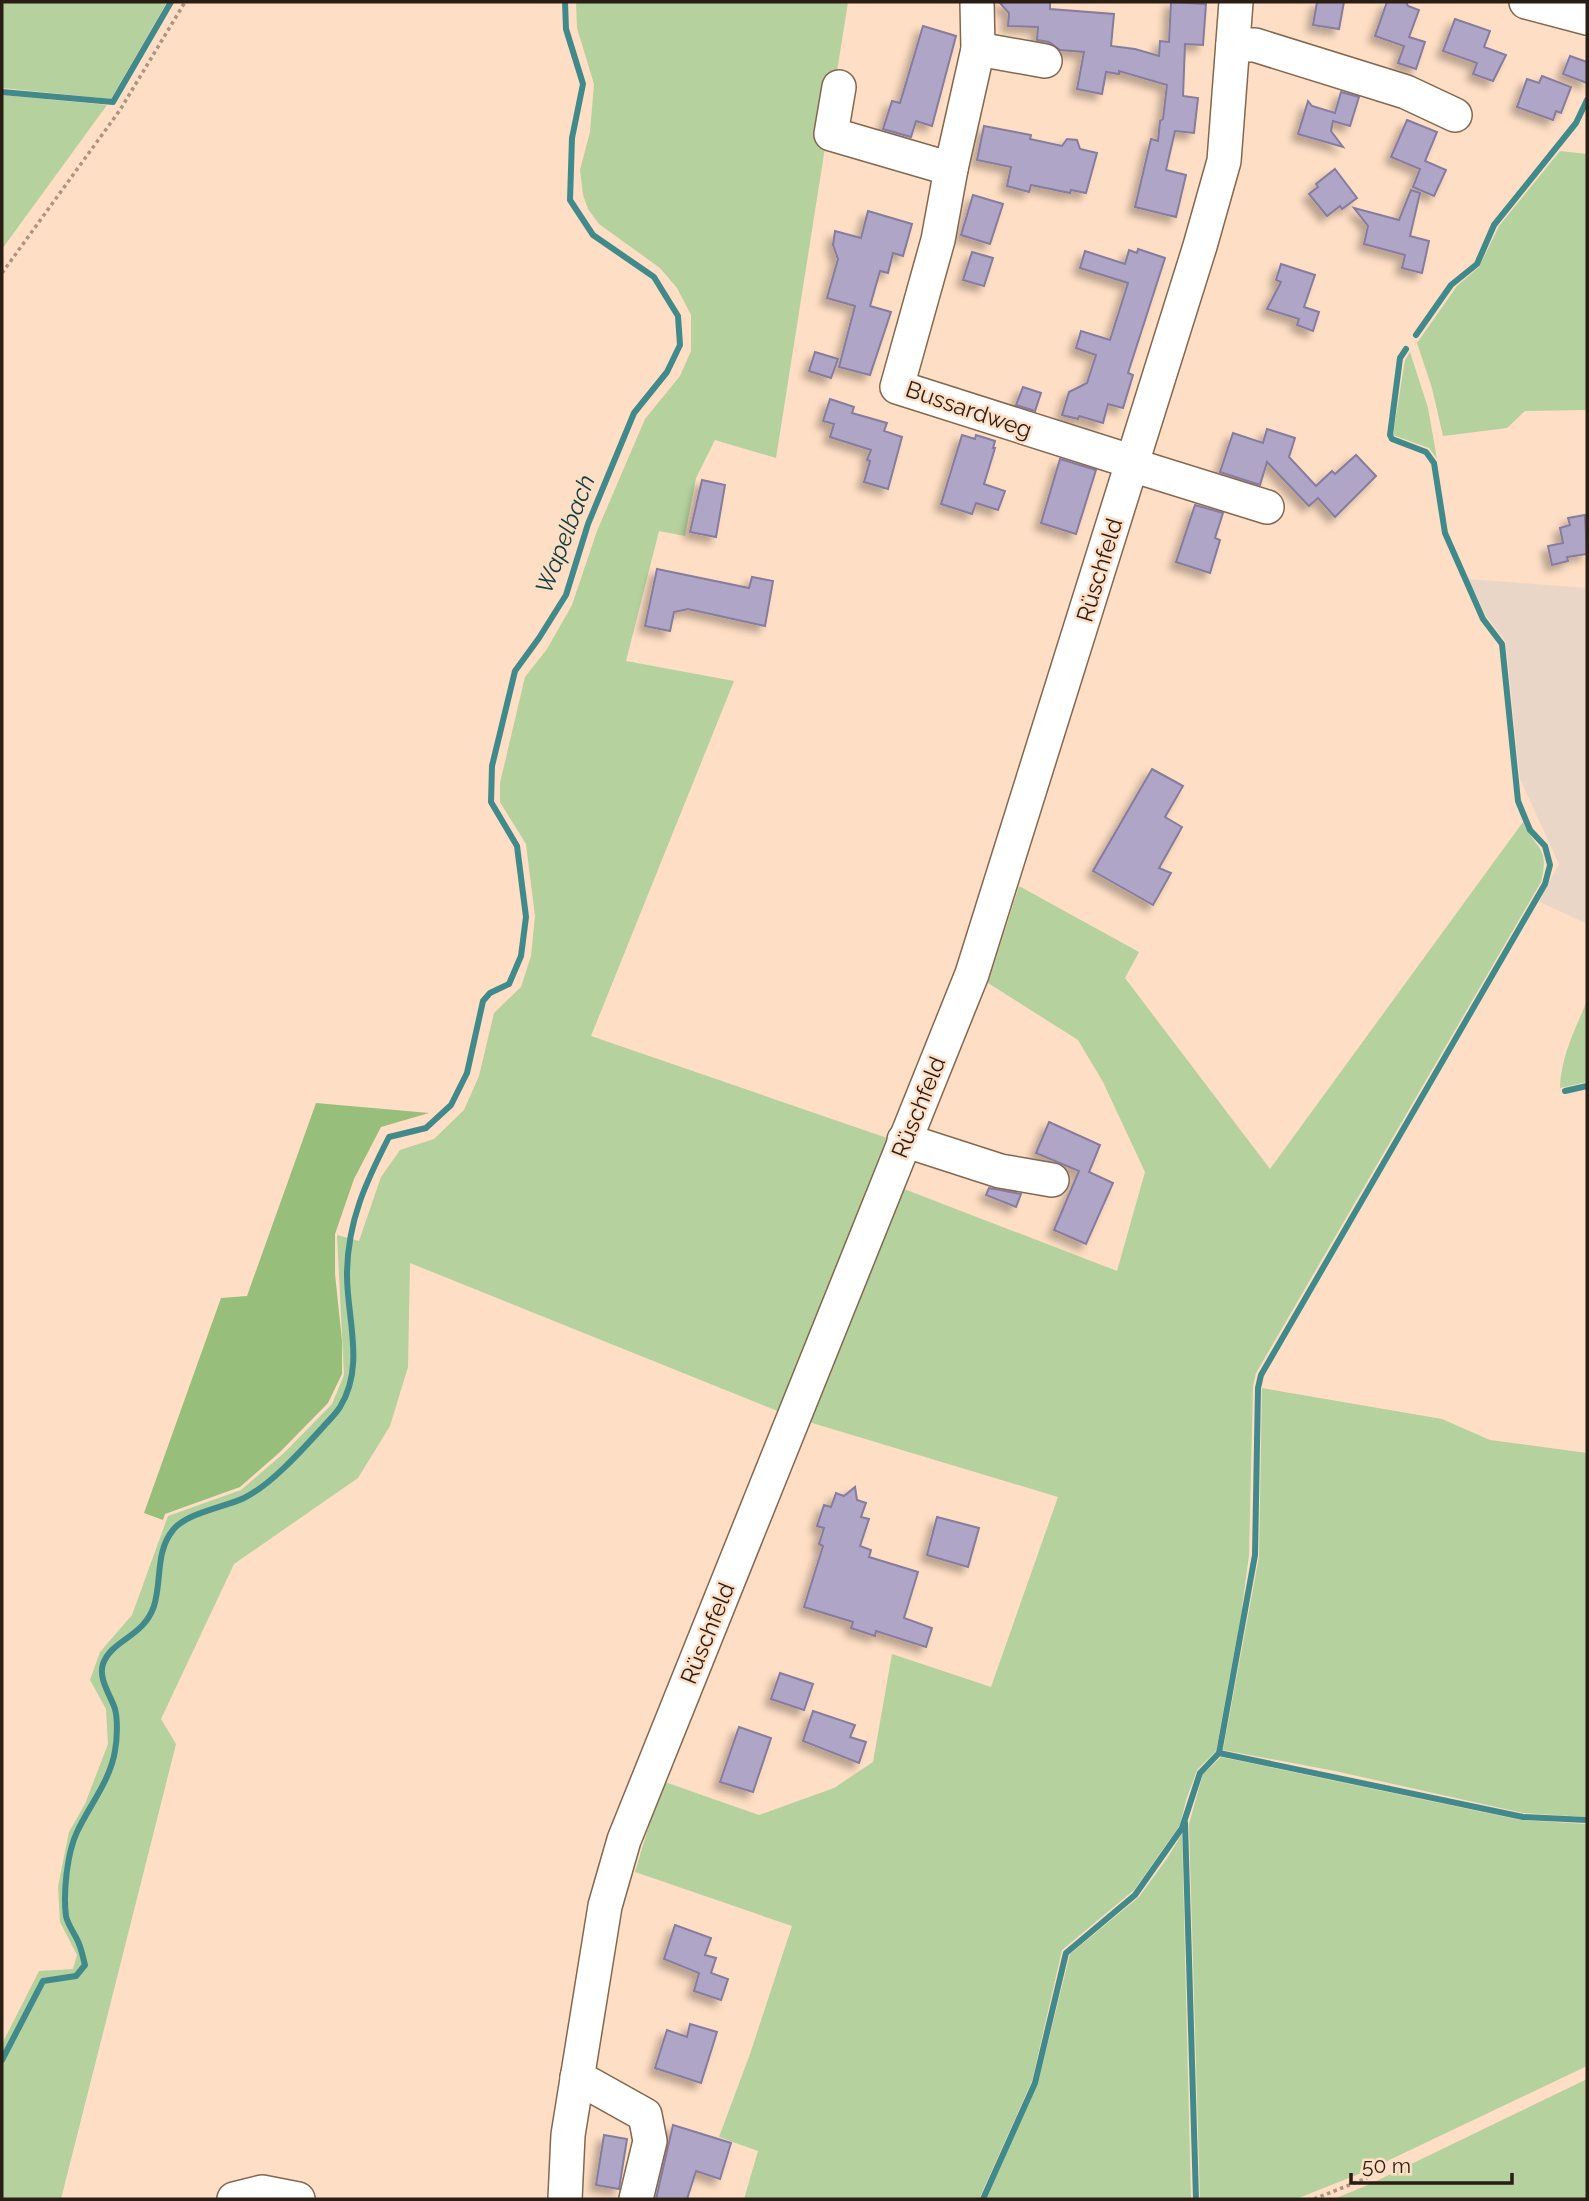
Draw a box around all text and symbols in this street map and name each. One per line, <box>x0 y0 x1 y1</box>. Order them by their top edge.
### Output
street label: Bussardweg <box>902 375 1036 443</box>
water label: Wapelbach <box>529 470 601 598</box>
street label: Rüschfeld <box>1070 515 1128 625</box>
street label: Rüschfeld <box>885 1052 951 1162</box>
street label: Rüschfeld <box>674 1578 740 1688</box>
scale bar <box>1351 2142 1512 2186</box>
text: 50 m <box>1362 2153 1411 2178</box>

